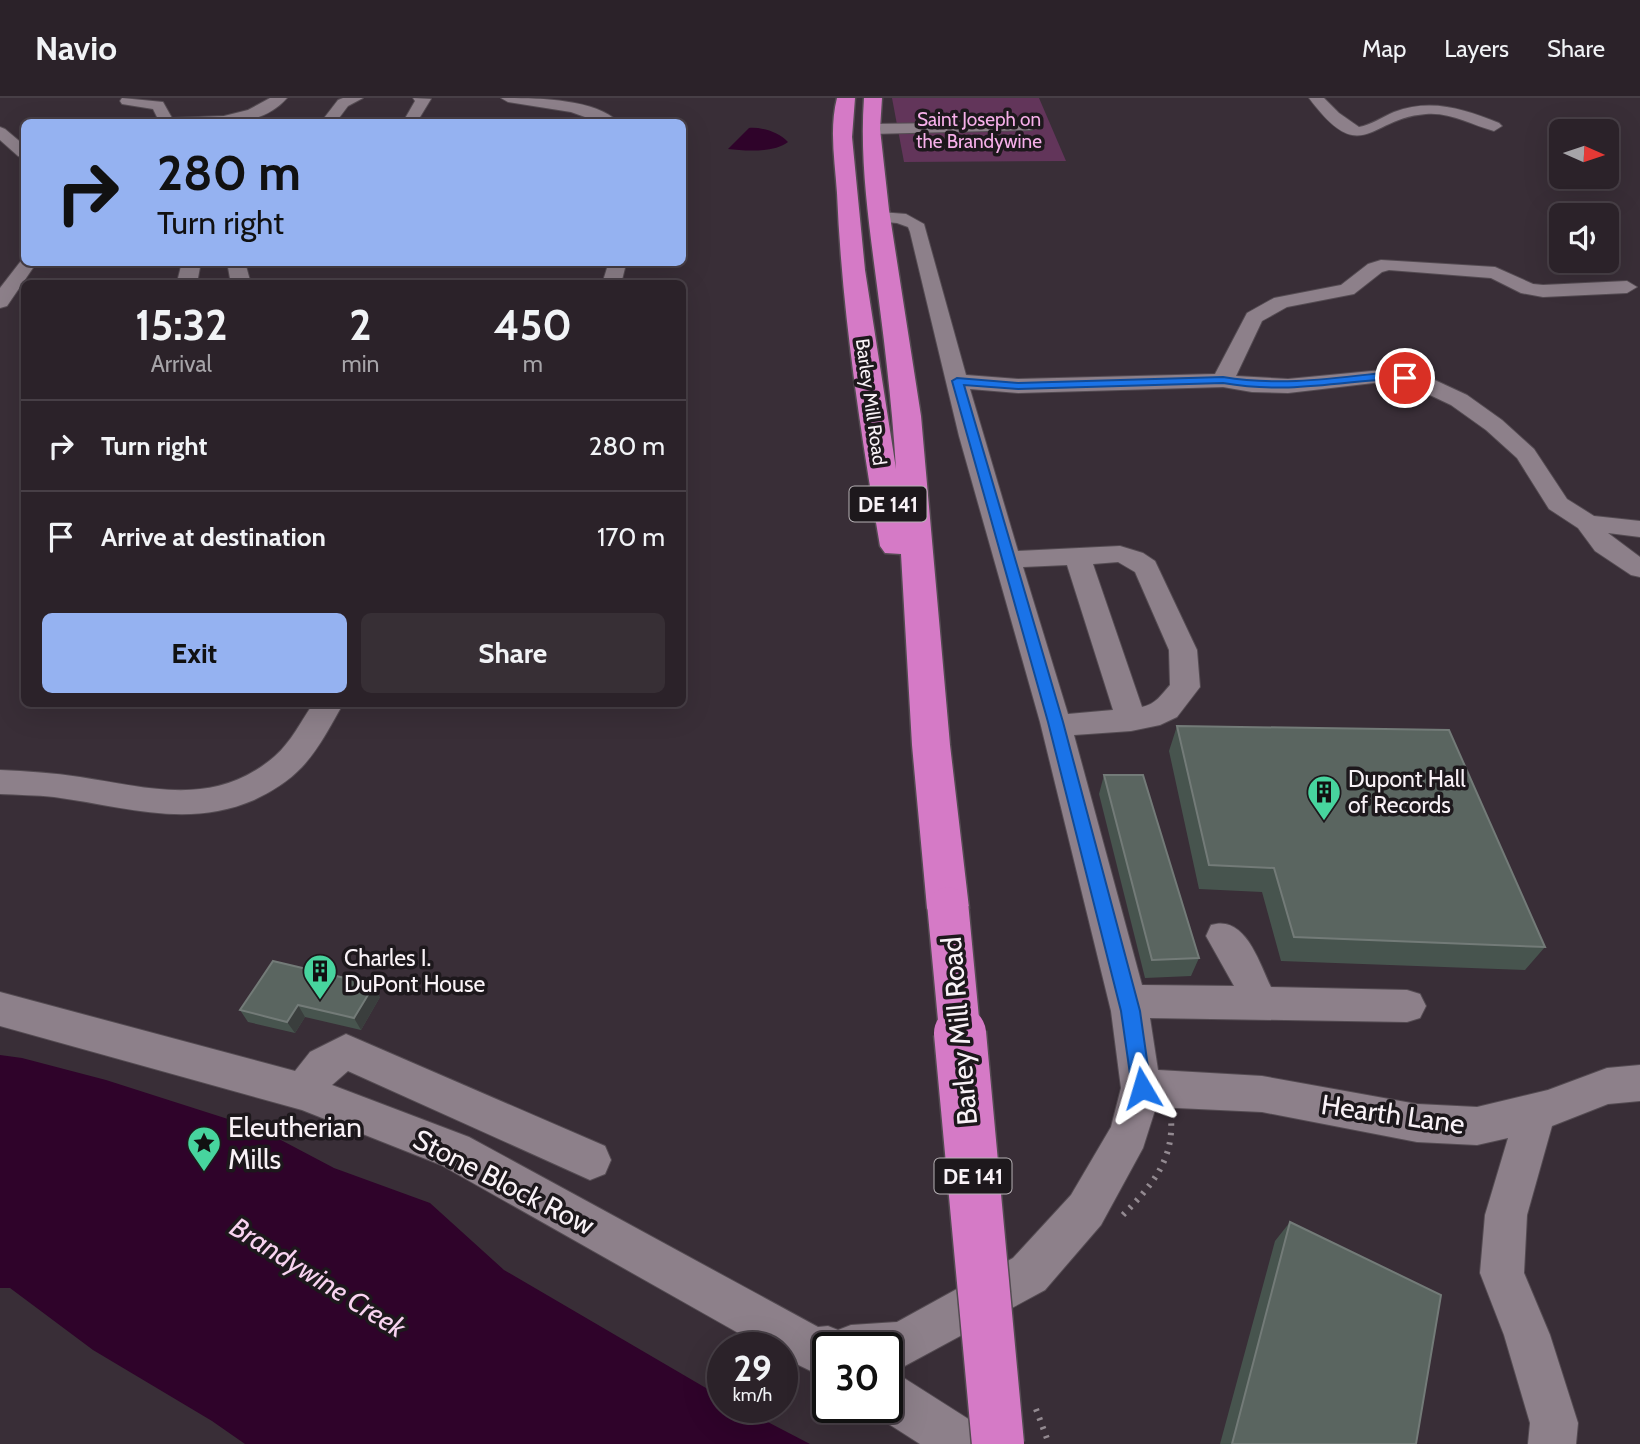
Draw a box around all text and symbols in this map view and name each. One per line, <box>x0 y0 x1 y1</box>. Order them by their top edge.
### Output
text: Navio <box>35 28 117 68</box>
text: Map <box>1362 34 1406 63</box>
text: Layers <box>1444 34 1509 63</box>
text: Share <box>1547 34 1605 63</box>
park label: Saint Joseph on the Brandywine <box>916 108 1042 153</box>
north arrow <box>1549 119 1619 189</box>
map controls <box>1549 119 1619 273</box>
text: 280 m <box>157 143 301 202</box>
icon: right <box>42 147 133 238</box>
text: Turn right <box>157 203 284 242</box>
button: sound <box>1549 203 1619 273</box>
text: 15:32 <box>135 299 227 351</box>
text: 2 <box>349 299 372 351</box>
text: 450 <box>494 299 572 351</box>
street label: Barley Mill Road <box>851 337 891 467</box>
pin <box>1375 348 1435 408</box>
text: Arrival <box>151 350 212 378</box>
text: min <box>342 350 379 378</box>
text: m <box>523 350 543 378</box>
icon: arrive <box>1386 359 1424 397</box>
icon: right <box>42 427 80 465</box>
text: Turn right <box>101 430 207 462</box>
text: 280 m <box>589 430 665 462</box>
road number: DE 141 <box>850 486 926 522</box>
icon: arrive <box>42 518 80 556</box>
text: Arrive at destination <box>101 521 326 553</box>
text: 170 m <box>597 521 665 553</box>
button: Exit <box>42 613 347 693</box>
button: Share <box>361 613 665 693</box>
place label: Dupont Hall of Records <box>1348 765 1466 819</box>
building icon: Dupont Hall of Records <box>1305 773 1343 822</box>
street label: Barley Mill Road <box>934 936 984 1126</box>
place label: Charles I. DuPont House <box>344 944 486 998</box>
building icon: Charles I. DuPont House <box>301 952 339 1001</box>
position arrow <box>1105 1051 1179 1125</box>
street label: Hearth Lane <box>1319 1087 1467 1141</box>
place label: Eleutherian Mills <box>228 1110 362 1176</box>
street label: Stone Block Row <box>408 1122 600 1242</box>
place icon: Eleutherian Mills <box>185 1124 223 1173</box>
road number: DE 141 <box>934 1158 1012 1194</box>
water label: Brandywine Creek <box>224 1210 413 1345</box>
speed limit sign: 30 <box>812 1332 903 1423</box>
text: 29 <box>733 1347 772 1390</box>
text: km/h <box>733 1384 772 1406</box>

